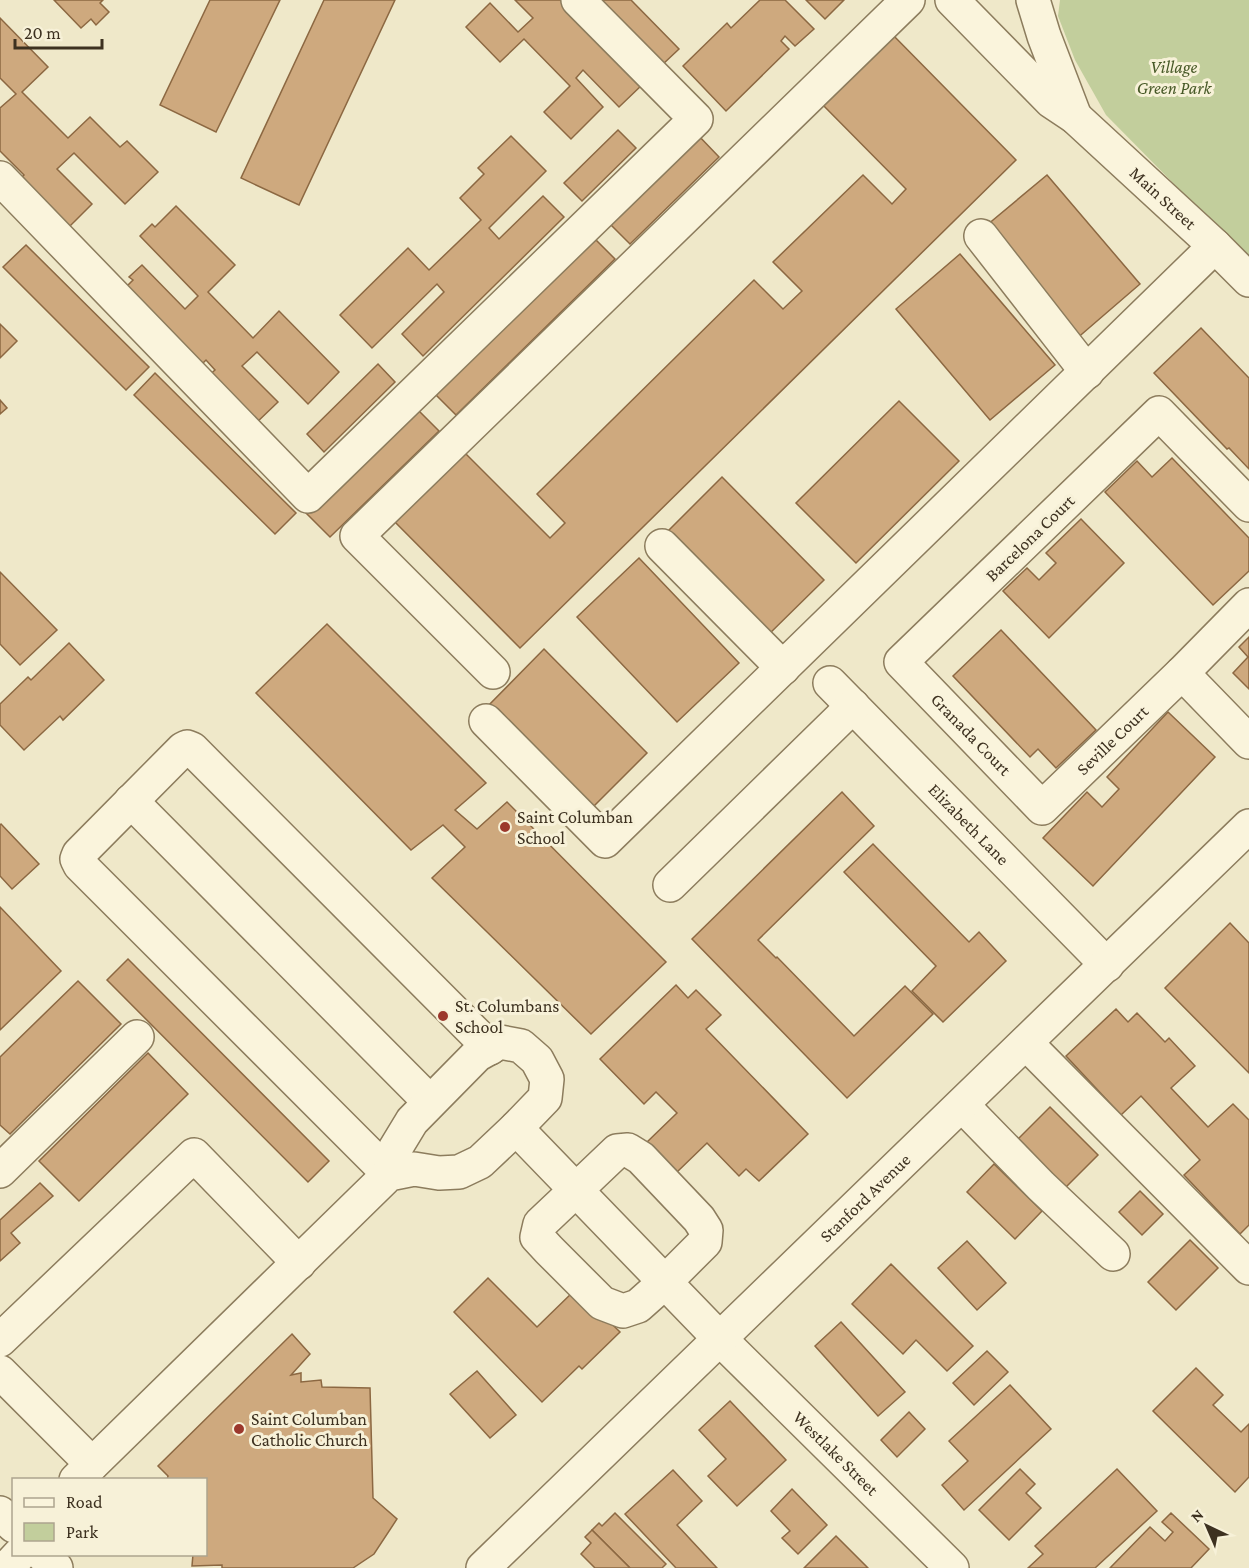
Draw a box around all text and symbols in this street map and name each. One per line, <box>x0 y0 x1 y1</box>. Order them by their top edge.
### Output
scale bar <box>15 12 102 50</box>
text: 20 m <box>24 23 61 43</box>
park label: Village Green Park <box>1137 57 1212 98</box>
street label: Main Street <box>1126 163 1201 234</box>
street label: Barcelona Court <box>981 490 1079 585</box>
street label: Granada Court <box>927 689 1016 780</box>
street label: Seville Court <box>1072 700 1153 779</box>
street label: Elizabeth Lane <box>924 779 1013 869</box>
place label: Saint Columban School <box>517 807 633 848</box>
marker: Saint Columban School <box>498 820 512 834</box>
place label: St. Columbans School <box>455 996 559 1037</box>
marker: St. Columbans School <box>436 1009 450 1023</box>
street label: Stanford Avenue <box>816 1149 915 1246</box>
street label: Westlake Street <box>789 1407 883 1500</box>
place label: Saint Columban Catholic Church <box>251 1409 368 1450</box>
marker: Saint Columban Catholic Church <box>232 1422 246 1436</box>
legend <box>12 1478 207 1556</box>
text: Road <box>66 1492 103 1512</box>
north arrow <box>1177 1496 1237 1556</box>
text: N <box>1187 1506 1207 1525</box>
text: Park <box>66 1522 98 1542</box>

